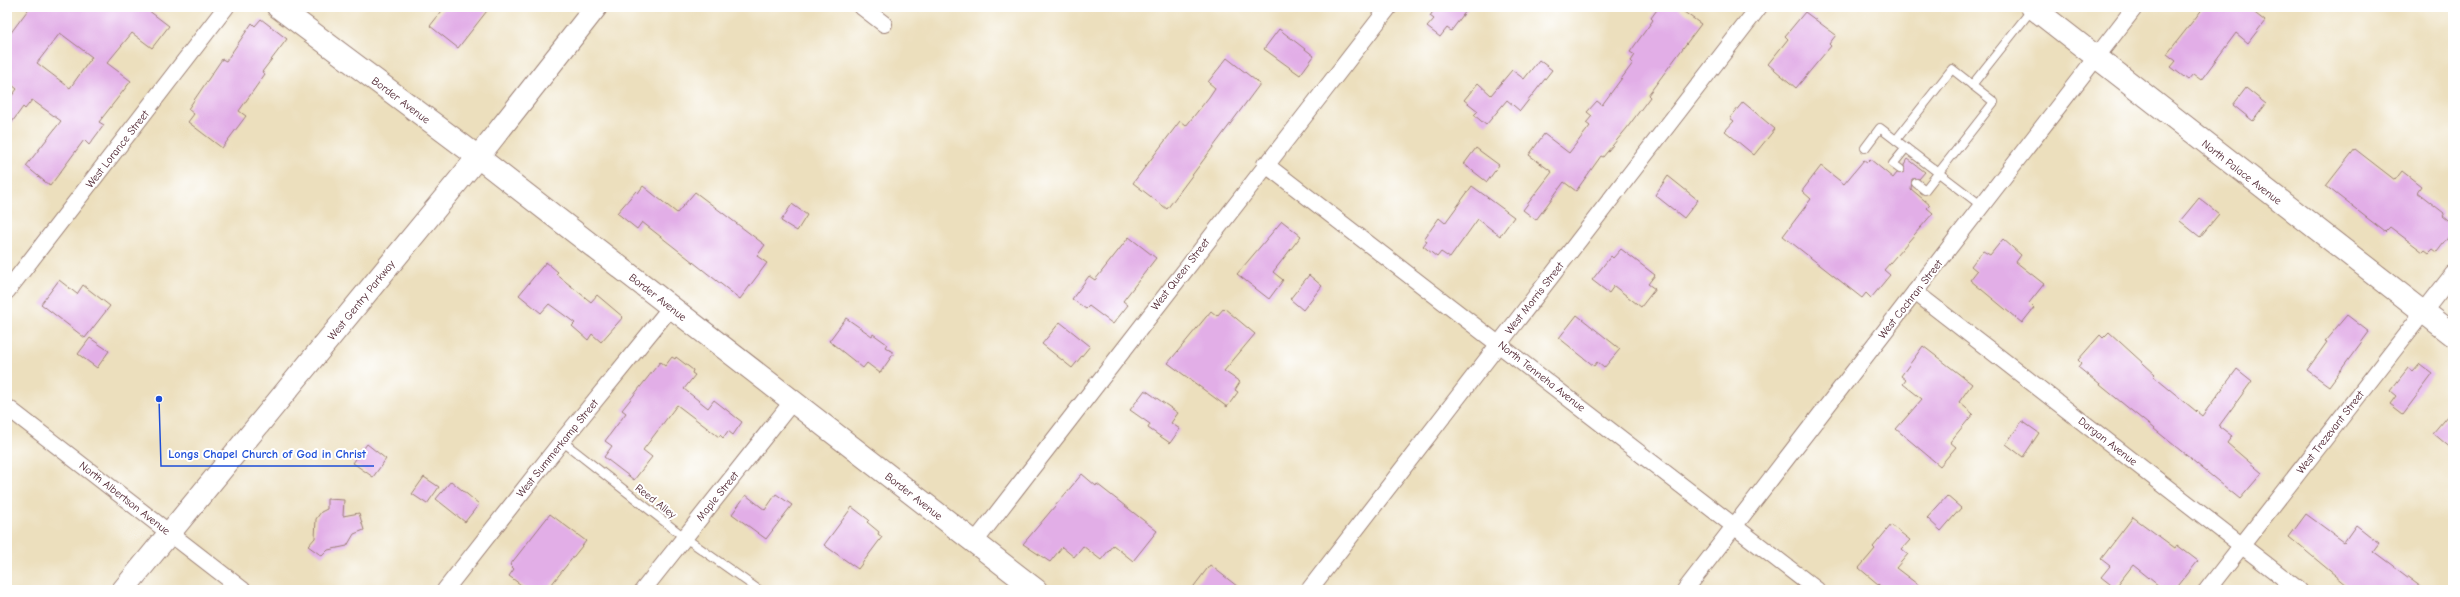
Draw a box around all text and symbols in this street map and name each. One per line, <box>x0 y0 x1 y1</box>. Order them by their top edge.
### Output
street label: Border Avenue <box>369 74 433 127</box>
street label: West Lorance Street <box>83 107 152 191</box>
street label: North Palace Avenue <box>2199 137 2285 208</box>
street label: West Queen Street <box>1148 235 1213 313</box>
street label: West Cochran Street <box>1876 257 1946 341</box>
street label: West Gentry Parkway <box>325 258 398 343</box>
street label: West Morris Street <box>1502 259 1567 337</box>
street label: Border Avenue <box>626 271 689 324</box>
street label: North Tenneha Avenue <box>1496 338 1588 415</box>
street label: West Trezevant Street <box>2294 388 2367 476</box>
street label: West Summerkamp Street <box>514 396 601 500</box>
street label: Dargan Avenue <box>2076 414 2140 469</box>
callout: Longs Chapel Church of God in Christ <box>161 442 374 466</box>
text: Longs Chapel Church of God in Christ <box>168 447 367 461</box>
street label: North Albertson Avenue <box>77 459 173 538</box>
street label: Maple Street <box>693 468 742 524</box>
street label: Border Avenue <box>882 470 945 523</box>
street label: Reed Alley <box>633 481 679 522</box>

